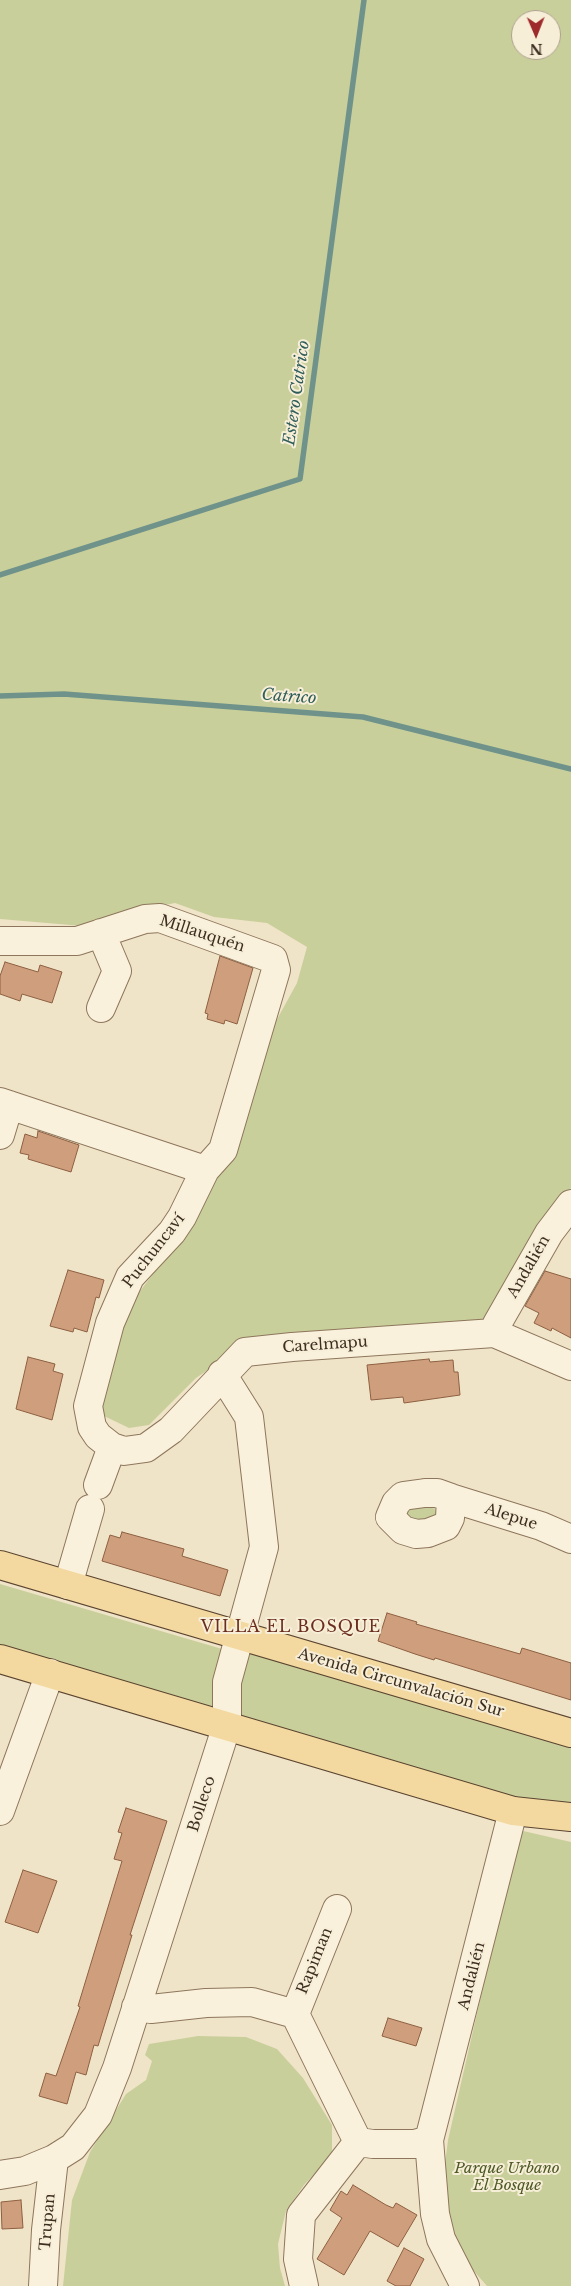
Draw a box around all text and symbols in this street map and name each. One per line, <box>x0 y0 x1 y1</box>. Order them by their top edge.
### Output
north arrow <box>511 10 561 60</box>
text: N <box>530 40 543 58</box>
water label: Estero Catrico <box>280 339 314 447</box>
water label: Catrico <box>261 686 317 708</box>
street label: Millauquén <box>157 912 247 956</box>
street label: Puchuncaví <box>119 1210 189 1292</box>
street label: Andalién <box>504 1233 554 1301</box>
street label: Carelmapu <box>282 1333 368 1357</box>
street label: Alepue <box>483 1500 539 1534</box>
district label: VILLA EL BOSQUE <box>199 1617 383 1637</box>
street label: Avenida Circunvalación Sur <box>296 1645 506 1721</box>
street label: Bolleco <box>185 1774 219 1834</box>
street label: Rapiman <box>294 1925 336 1997</box>
street label: Andalién <box>455 1940 489 2012</box>
park label: Parque Urbano El Bosque <box>454 2160 560 2195</box>
street label: Trupan <box>37 2193 59 2251</box>

